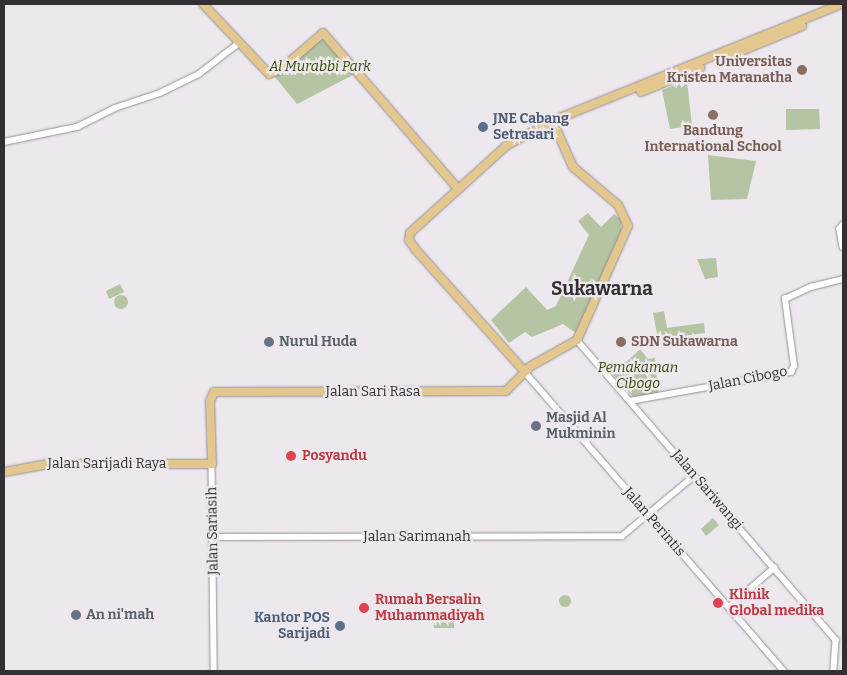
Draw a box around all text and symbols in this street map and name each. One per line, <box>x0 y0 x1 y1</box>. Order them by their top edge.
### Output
place label: Universitas Kristen Maranatha <box>667 54 792 86</box>
park label: Al Murabbi Park <box>269 59 371 75</box>
marker: Universitas Kristen Maranatha <box>796 64 808 76</box>
marker: Bandung International School <box>707 109 719 121</box>
place label: JNE Cabang Setrasari <box>493 111 569 144</box>
marker: JNE Cabang Setrasari <box>477 121 489 133</box>
place label: Bandung International School <box>644 123 782 156</box>
district label: Sukawarna <box>551 278 653 300</box>
place label: Nurul Huda <box>279 334 357 350</box>
place label: SDN Sukawarna <box>631 334 738 350</box>
marker: Nurul Huda <box>263 336 275 348</box>
marker: SDN Sukawarna <box>615 336 627 348</box>
park label: Pemakaman Cibogo <box>598 360 678 392</box>
street label: Jalan Cibogo <box>707 363 789 395</box>
street label: Jalan Sari Rasa <box>326 384 420 400</box>
place label: Masjid Al Mukminin <box>546 410 615 442</box>
marker: Masjid Al Mukminin <box>530 420 542 432</box>
street label: Jalan Sariwangi <box>668 447 746 533</box>
place label: Posyandu <box>302 448 367 464</box>
marker: Posyandu <box>284 449 298 463</box>
street label: Jalan Sarijadi Raya <box>48 456 166 472</box>
street label: Jalan Perintis <box>619 484 689 560</box>
street label: Jalan Sariasih <box>204 487 222 575</box>
street label: Jalan Sarimanah <box>363 529 471 545</box>
place label: Klinik Global medika <box>729 587 824 620</box>
place label: Rumah Bersalin Muhammadiyah <box>375 592 484 624</box>
marker: Klinik Global medika <box>711 596 725 610</box>
marker: Rumah Bersalin Muhammadiyah <box>357 601 371 615</box>
place label: An ni'mah <box>86 607 154 623</box>
marker: An ni'mah <box>70 609 82 621</box>
place label: Kantor POS Sarijadi <box>254 610 330 642</box>
marker: Kantor POS Sarijadi <box>334 620 346 632</box>

